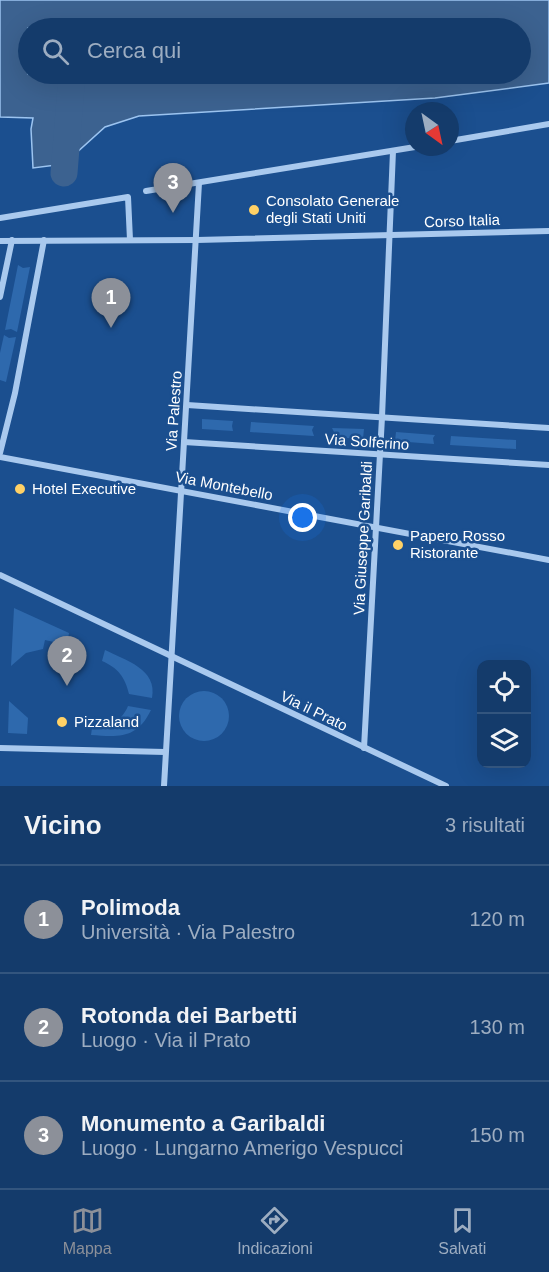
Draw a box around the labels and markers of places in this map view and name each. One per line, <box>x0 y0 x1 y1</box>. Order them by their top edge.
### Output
pin: 3 <box>154 164 192 213</box>
place label: Consolato Generale degli Stati Uniti <box>266 192 399 226</box>
marker: Consolato Generale degli Stati Uniti <box>247 203 261 217</box>
pin: 1 <box>92 278 130 328</box>
place label: Hotel Executive <box>32 480 136 497</box>
marker: Hotel Executive <box>13 482 27 496</box>
place label: Papero Rosso Ristorante <box>410 527 505 561</box>
marker: Papero Rosso Ristorante <box>391 538 405 552</box>
pin: 2 <box>48 636 86 686</box>
place label: Pizzaland <box>74 713 139 730</box>
marker: Pizzaland <box>55 715 69 729</box>

